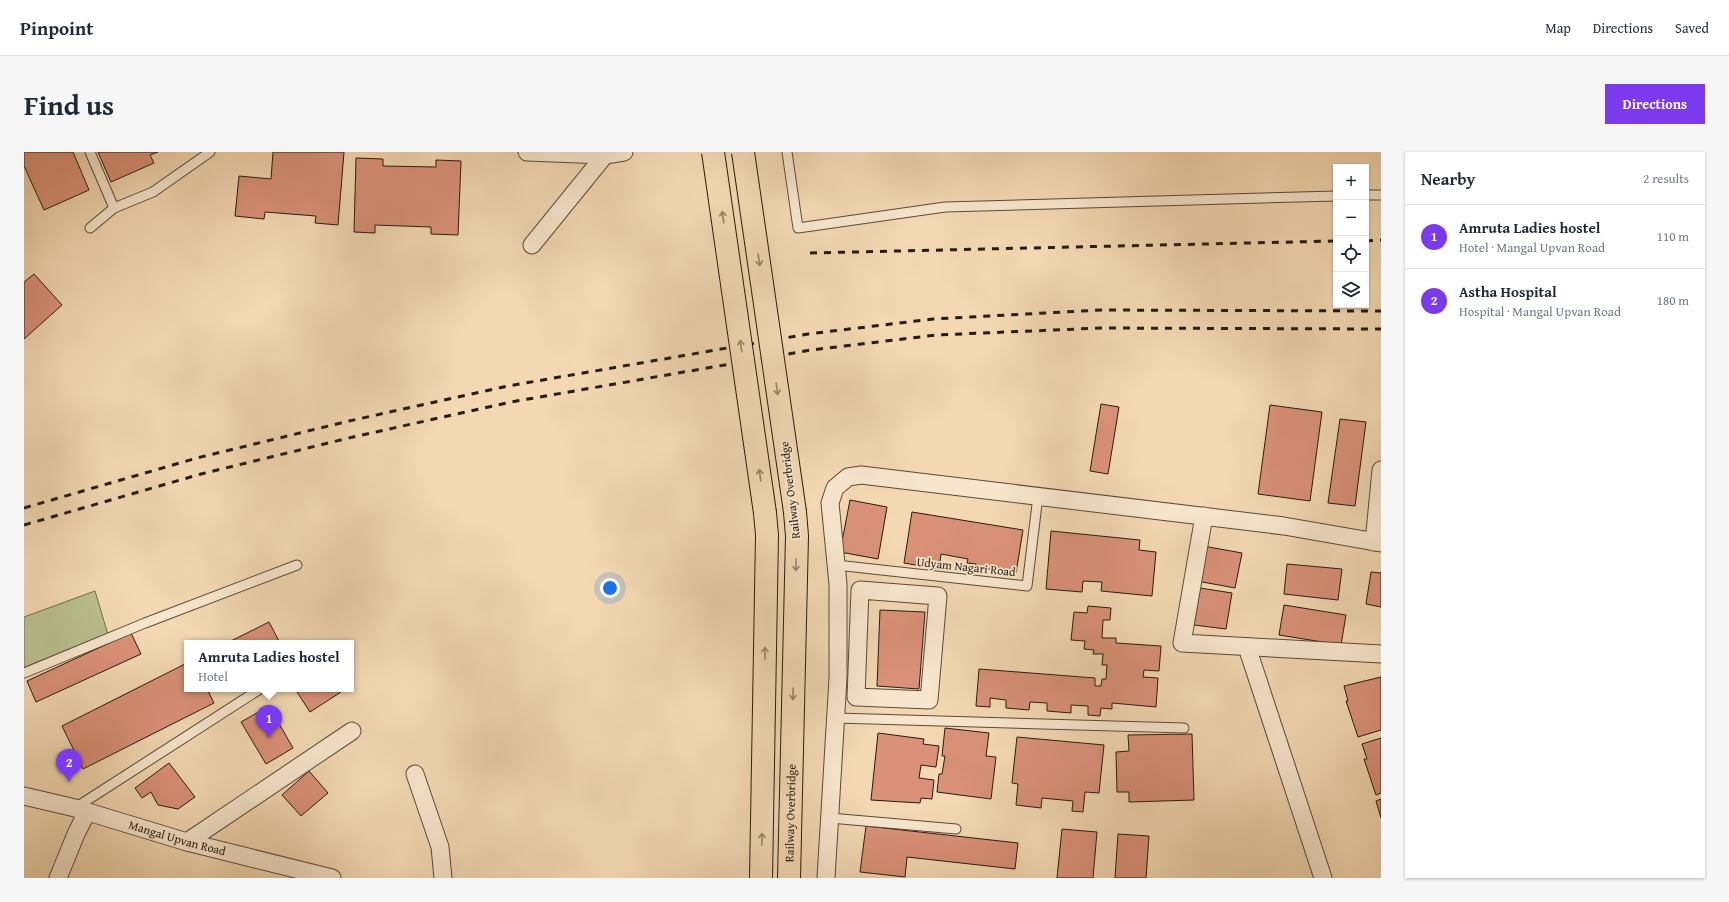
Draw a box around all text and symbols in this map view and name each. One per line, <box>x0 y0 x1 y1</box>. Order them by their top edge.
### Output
text: Pinpoint <box>20 14 93 42</box>
text: Map <box>1545 18 1571 38</box>
text: Directions <box>1593 18 1653 38</box>
text: Saved <box>1675 18 1709 38</box>
text: Find us <box>24 84 114 125</box>
button: Directions <box>1605 84 1705 124</box>
map controls <box>1333 164 1369 308</box>
button: + <box>1333 164 1369 200</box>
text: Nearby <box>1421 166 1475 191</box>
text: 2 results <box>1643 169 1689 188</box>
button: − <box>1333 200 1369 236</box>
one-way arrow <box>719 211 727 224</box>
text: Amruta Ladies hostel <box>1459 217 1600 238</box>
text: 1 <box>1431 227 1437 246</box>
text: 110 m <box>1657 227 1689 246</box>
button: locate <box>1333 236 1369 272</box>
text: Hotel · Mangal Upvan Road <box>1459 238 1605 257</box>
one-way arrow <box>755 253 763 266</box>
button: layers <box>1333 272 1369 308</box>
text: Astha Hospital <box>1459 281 1557 302</box>
text: 2 <box>1431 291 1437 310</box>
text: 180 m <box>1657 291 1689 310</box>
text: Hospital · Mangal Upvan Road <box>1459 302 1621 321</box>
one-way arrow <box>737 340 745 353</box>
one-way arrow <box>773 382 781 395</box>
street label: Railway Overbridge <box>775 440 804 540</box>
one-way arrow <box>756 469 764 482</box>
street label: Udyam Nagari Road <box>916 553 1017 580</box>
one-way arrow <box>792 558 800 571</box>
your location <box>600 578 620 598</box>
popup <box>184 640 354 692</box>
text: Amruta Ladies hostel <box>198 646 340 667</box>
one-way arrow <box>761 647 769 660</box>
text: Hotel <box>198 667 228 686</box>
one-way arrow <box>790 687 797 700</box>
pin: 1 <box>256 705 282 738</box>
pin: 2 <box>56 749 82 782</box>
street label: Railway Overbridge <box>780 763 800 862</box>
street label: Mangal Upvan Road <box>127 816 228 859</box>
one-way arrow <box>758 833 766 846</box>

